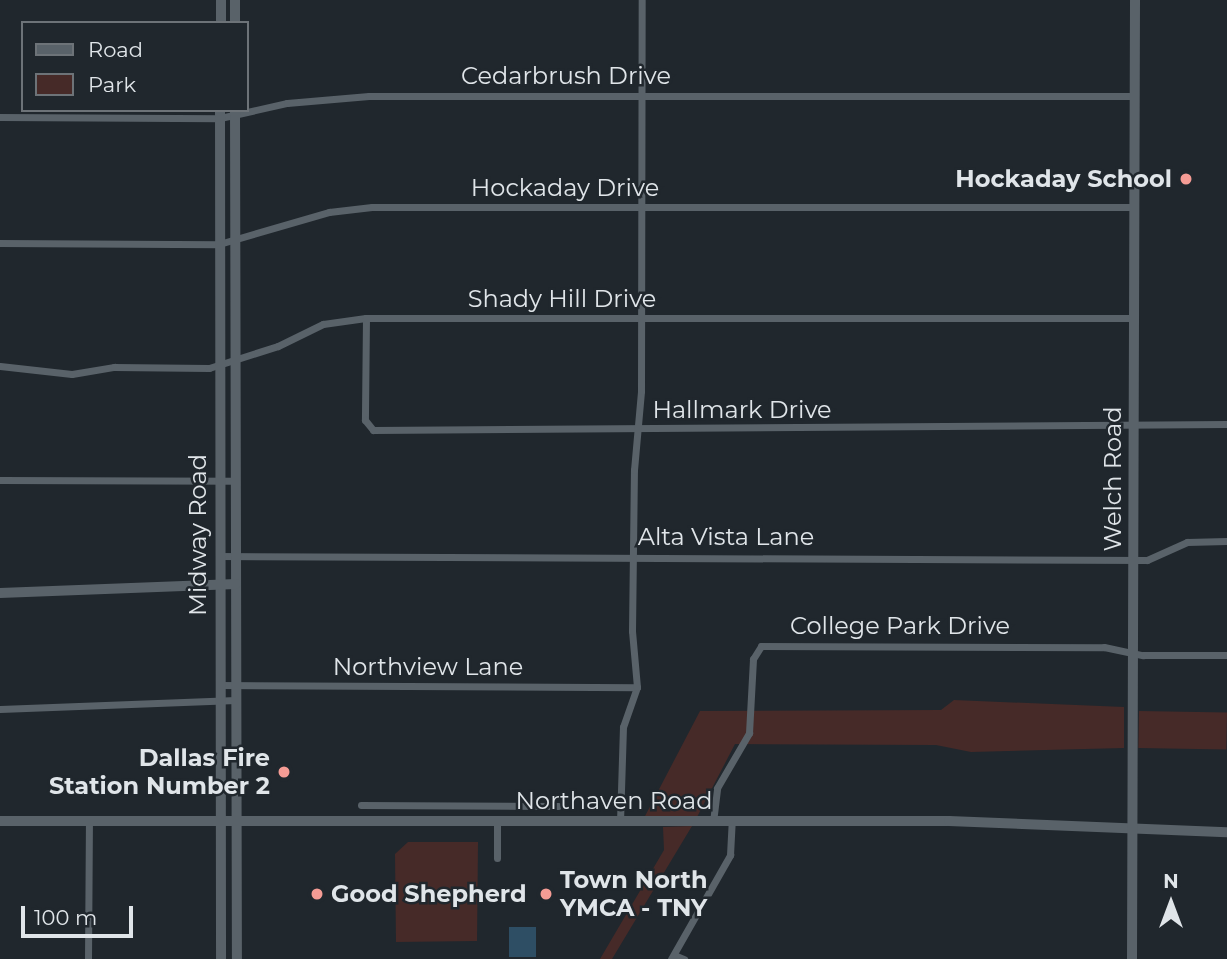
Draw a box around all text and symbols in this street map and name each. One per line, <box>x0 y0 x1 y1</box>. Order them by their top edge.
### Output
legend <box>21 21 248 112</box>
text: Road <box>88 37 143 62</box>
street label: Cedarbrush Drive <box>461 62 671 90</box>
text: Park <box>88 72 136 97</box>
place label: Hockaday School <box>955 165 1172 193</box>
marker: Hockaday School <box>1178 171 1194 187</box>
street label: Hockaday Drive <box>471 174 659 202</box>
street label: Shady Hill Drive <box>468 285 656 313</box>
street label: Hallmark Drive <box>652 396 832 424</box>
street label: Welch Road <box>1099 407 1127 551</box>
street label: Midway Road <box>184 454 212 616</box>
street label: Alta Vista Lane <box>638 523 814 551</box>
street label: College Park Drive <box>790 612 1010 640</box>
street label: Northview Lane <box>333 653 523 681</box>
place label: Dallas Fire Station Number 2 <box>49 744 270 800</box>
marker: Dallas Fire Station Number 2 <box>276 764 292 780</box>
street label: Northaven Road <box>516 787 712 815</box>
place label: Town North YMCA - TNY <box>560 866 708 922</box>
north arrow <box>1136 868 1206 938</box>
text: N <box>1163 870 1179 893</box>
place label: Good Shepherd <box>331 880 527 908</box>
marker: Good Shepherd <box>309 886 325 902</box>
marker: Town North YMCA - TNY <box>538 886 554 902</box>
scale bar <box>24 892 136 936</box>
text: 100 m <box>34 905 97 930</box>

